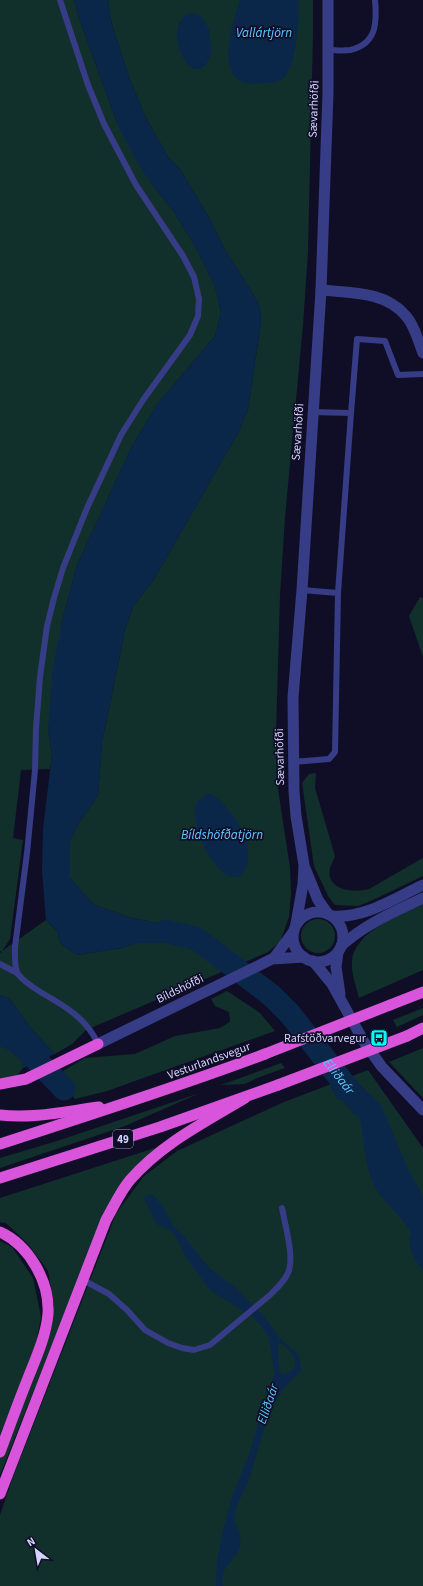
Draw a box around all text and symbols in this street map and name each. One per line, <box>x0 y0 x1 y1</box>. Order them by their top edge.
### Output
water label: Vallártjörn <box>236 24 292 42</box>
street label: Sævarhöfði <box>305 80 323 138</box>
street label: Sævarhöfði <box>288 403 308 461</box>
street label: Sævarhöfði <box>271 728 289 786</box>
water label: Bíldshöfðatjörn <box>181 826 263 844</box>
street label: Bíldshöfði <box>153 970 207 1008</box>
bus stop icon: Rafstöðvarvegur <box>369 1028 389 1048</box>
place label: Rafstöðvarvegur <box>284 1030 367 1047</box>
street label: Vesturlandsvegur <box>165 1038 254 1084</box>
water label: Elliðaár <box>319 1055 359 1099</box>
road number: 49 <box>113 1130 133 1148</box>
water label: Elliðaár <box>253 1381 283 1426</box>
north arrow <box>16 1530 56 1570</box>
text: N <box>24 1534 38 1550</box>

